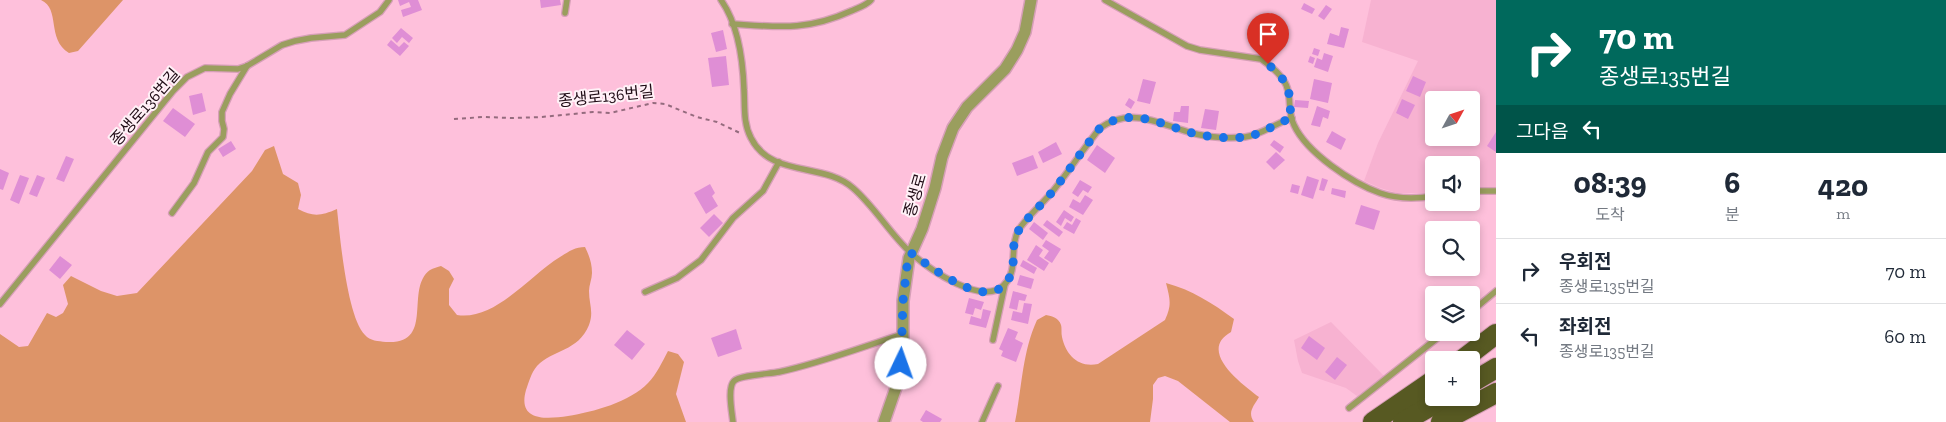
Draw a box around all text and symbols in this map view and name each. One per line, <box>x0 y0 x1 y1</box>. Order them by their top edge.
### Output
pin <box>1247 13 1289 64</box>
text: 70 m <box>1599 16 1674 58</box>
icon: arrive <box>1254 20 1282 48</box>
icon: right <box>1516 20 1581 85</box>
text: 종생로135번길 <box>1599 63 1731 90</box>
street label: 종생로136번길 <box>106 65 184 149</box>
street label: 종생로136번길 <box>557 82 655 110</box>
north arrow <box>1425 91 1480 146</box>
map controls <box>1425 91 1480 406</box>
icon: left <box>1578 115 1606 143</box>
text: 그다음 <box>1516 120 1568 143</box>
button: sound <box>1425 156 1480 211</box>
text: 08:39 <box>1574 165 1647 201</box>
text: 6 <box>1724 165 1740 201</box>
text: 420 <box>1818 168 1868 204</box>
street label: 종생로 <box>900 171 930 219</box>
text: m <box>1836 204 1850 223</box>
text: 도착 <box>1595 205 1625 224</box>
text: 분 <box>1725 205 1740 224</box>
button: search <box>1425 221 1480 276</box>
text: 우회전 <box>1559 250 1611 273</box>
icon: right <box>1516 257 1544 285</box>
text: 70 m <box>1885 260 1926 283</box>
text: 종생로135번길 <box>1559 277 1655 296</box>
button: layers <box>1425 286 1480 341</box>
text: 좌회전 <box>1559 315 1611 338</box>
icon: left <box>1516 322 1544 350</box>
text: 60 m <box>1884 325 1926 348</box>
position arrow <box>874 337 926 389</box>
text: 종생로135번길 <box>1559 342 1655 361</box>
button: + <box>1425 351 1480 406</box>

